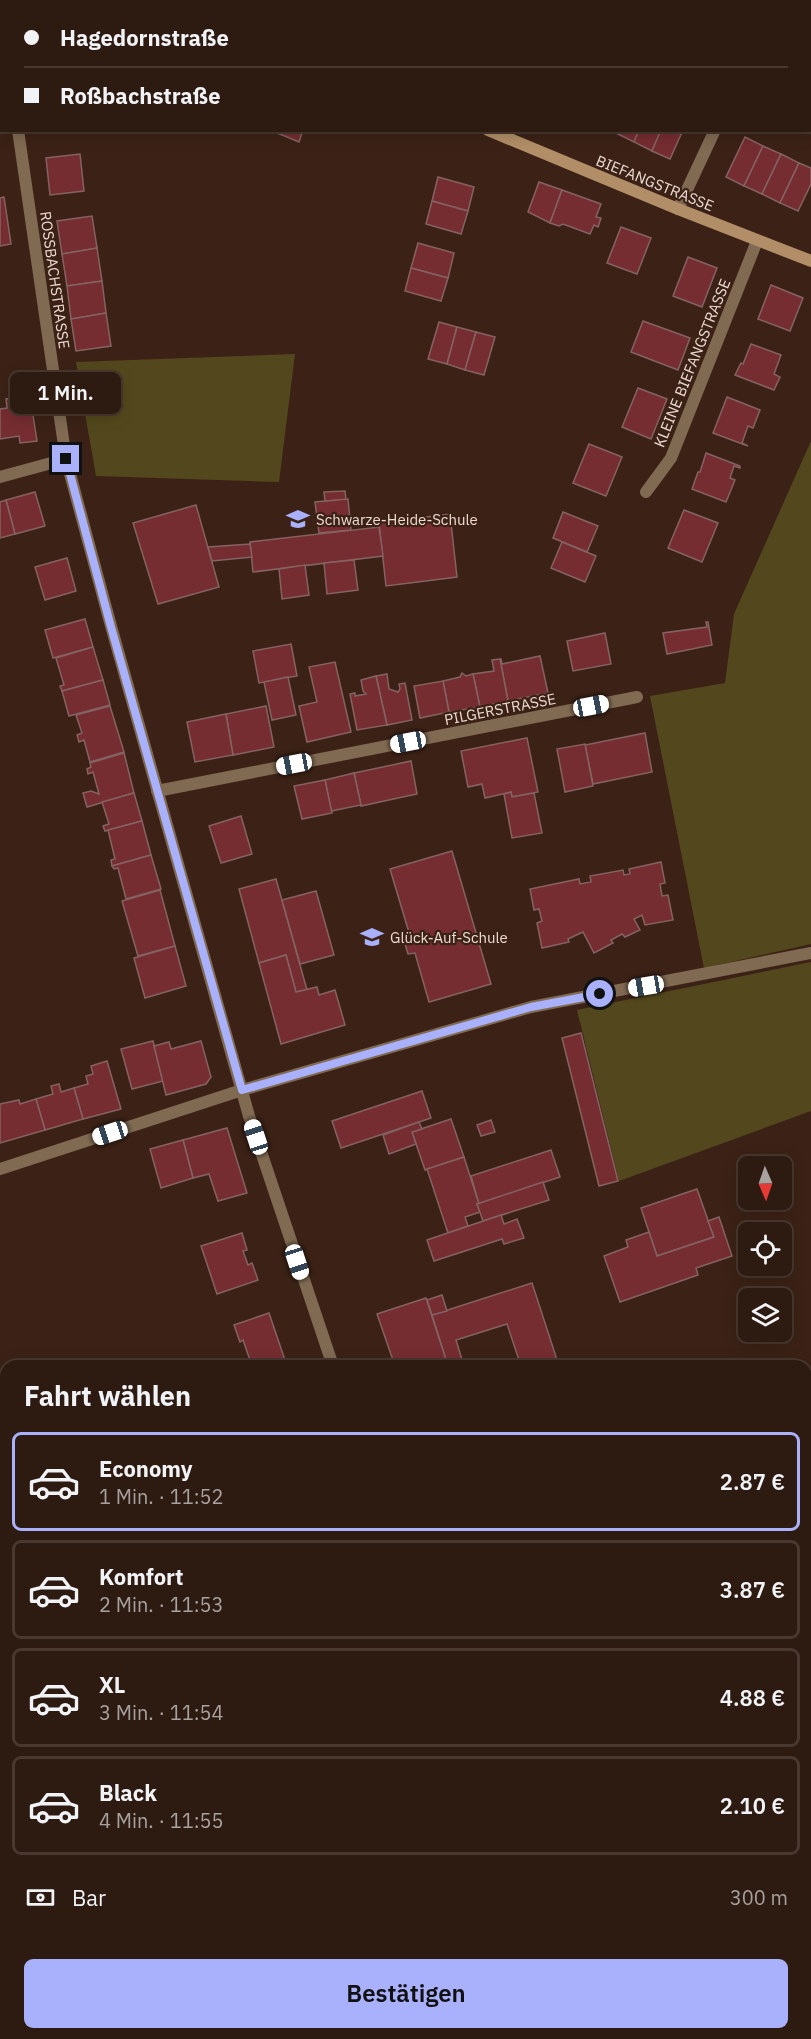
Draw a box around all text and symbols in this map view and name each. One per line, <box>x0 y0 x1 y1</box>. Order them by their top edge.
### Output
text: Hagedornstraße <box>60 23 229 52</box>
text: Roßbachstraße <box>60 81 221 110</box>
street label: BIEFANGSTRASSE <box>593 151 717 215</box>
street label: ROSSBACHSTRASSE <box>36 210 74 350</box>
street label: KLEINE BIEFANGSTRASSE <box>649 276 735 450</box>
callout: 1 Min. <box>10 372 122 414</box>
text: 1 Min. <box>37 379 94 406</box>
route end <box>52 445 79 472</box>
school or university icon: Schwarze-Heide-Schule <box>285 506 311 532</box>
place label: Schwarze-Heide-Schule <box>316 510 478 529</box>
street label: PILGERSTRASSE <box>443 689 557 729</box>
car <box>572 694 610 718</box>
car <box>389 730 427 754</box>
car <box>275 752 313 776</box>
school or university icon: Glück-Auf-Schule <box>359 924 385 950</box>
place label: Glück-Auf-Schule <box>390 928 508 947</box>
car <box>627 974 665 998</box>
route start <box>586 980 613 1007</box>
car <box>242 1117 270 1157</box>
car <box>90 1119 130 1147</box>
north arrow <box>738 1156 792 1210</box>
map controls <box>738 1156 792 1342</box>
button: locate <box>738 1222 792 1276</box>
car <box>283 1242 311 1282</box>
button: layers <box>738 1288 792 1342</box>
text: Fahrt wählen <box>24 1378 191 1413</box>
text: Economy <box>99 1454 193 1483</box>
icon: car <box>27 1455 81 1509</box>
text: 2.87 € <box>720 1467 785 1496</box>
text: 1 Min. · 11:52 <box>99 1483 224 1510</box>
text: Komfort <box>99 1562 184 1591</box>
icon: car <box>27 1563 81 1617</box>
text: 3.87 € <box>720 1575 785 1604</box>
text: 2 Min. · 11:53 <box>99 1591 224 1618</box>
text: XL <box>99 1670 125 1699</box>
icon: car <box>27 1671 81 1725</box>
text: 4.88 € <box>720 1683 785 1712</box>
text: 3 Min. · 11:54 <box>99 1699 224 1726</box>
text: Black <box>99 1778 157 1807</box>
icon: car <box>27 1779 81 1833</box>
text: 2.10 € <box>720 1791 785 1820</box>
text: 4 Min. · 11:55 <box>99 1807 224 1834</box>
icon: cash <box>24 1881 57 1914</box>
text: Bar <box>72 1883 106 1912</box>
text: 300 m <box>730 1884 788 1911</box>
button: Bestätigen <box>24 1959 788 2028</box>

